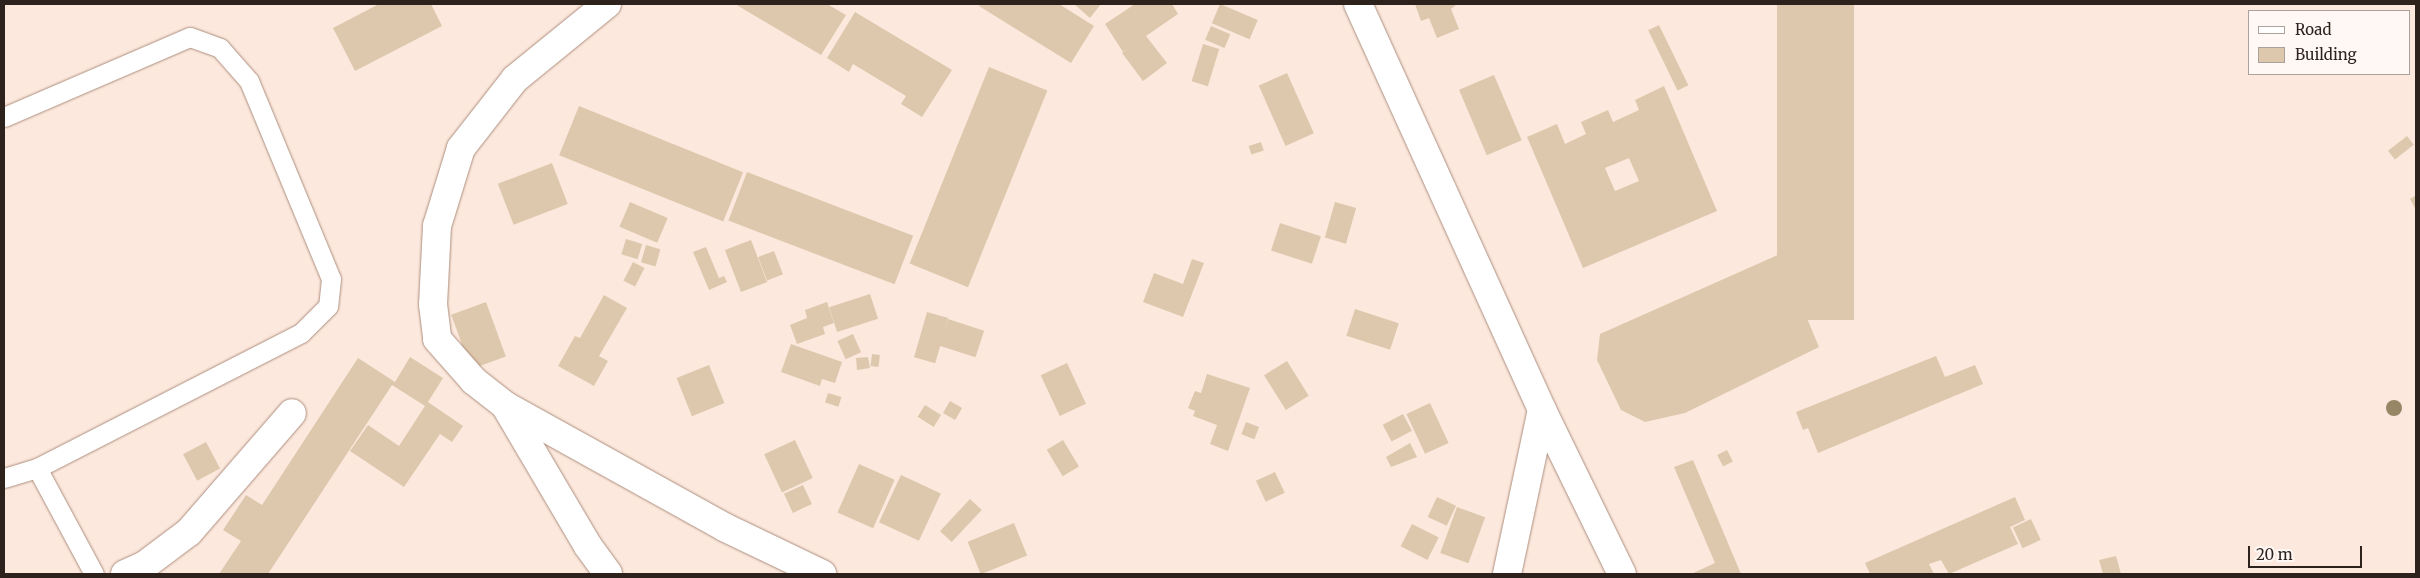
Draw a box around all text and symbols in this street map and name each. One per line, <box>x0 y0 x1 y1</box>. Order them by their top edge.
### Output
legend <box>2248 10 2410 75</box>
text: Road <box>2295 20 2331 39</box>
text: Building <box>2295 45 2357 64</box>
scale bar <box>2250 536 2364 568</box>
text: 20 m <box>2256 545 2293 564</box>

